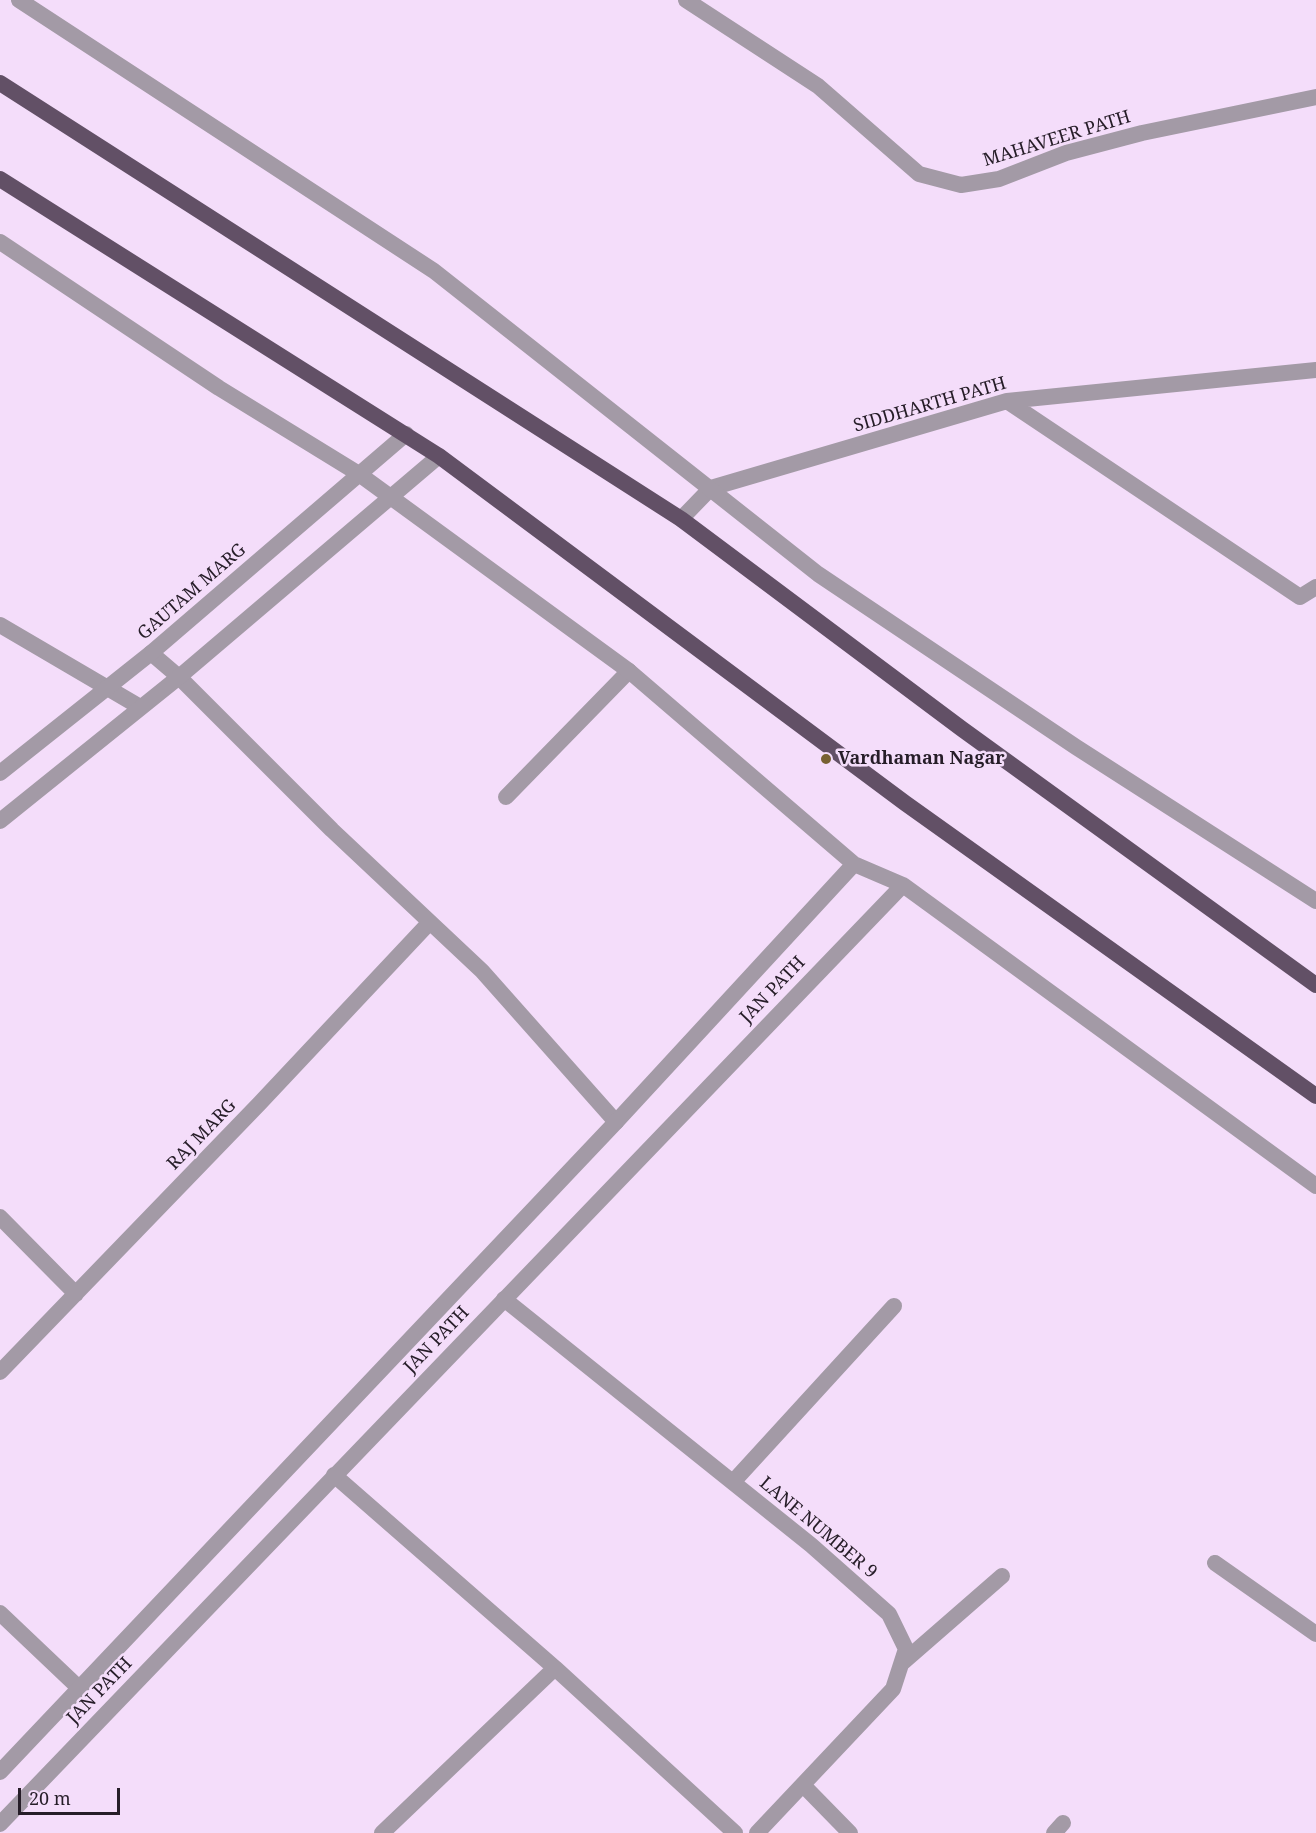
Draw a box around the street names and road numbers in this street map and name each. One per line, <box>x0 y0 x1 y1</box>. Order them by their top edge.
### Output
street label: MAHAVEER PATH <box>981 106 1133 172</box>
street label: SIDDHARTH PATH <box>851 373 1009 437</box>
street label: GAUTAM MARG <box>134 539 250 645</box>
street label: JAN PATH <box>736 952 810 1028</box>
street label: RAJ MARG <box>163 1095 241 1175</box>
street label: JAN PATH <box>400 1302 474 1378</box>
street label: LANE NUMBER 9 <box>755 1473 881 1583</box>
street label: JAN PATH <box>63 1653 137 1729</box>

